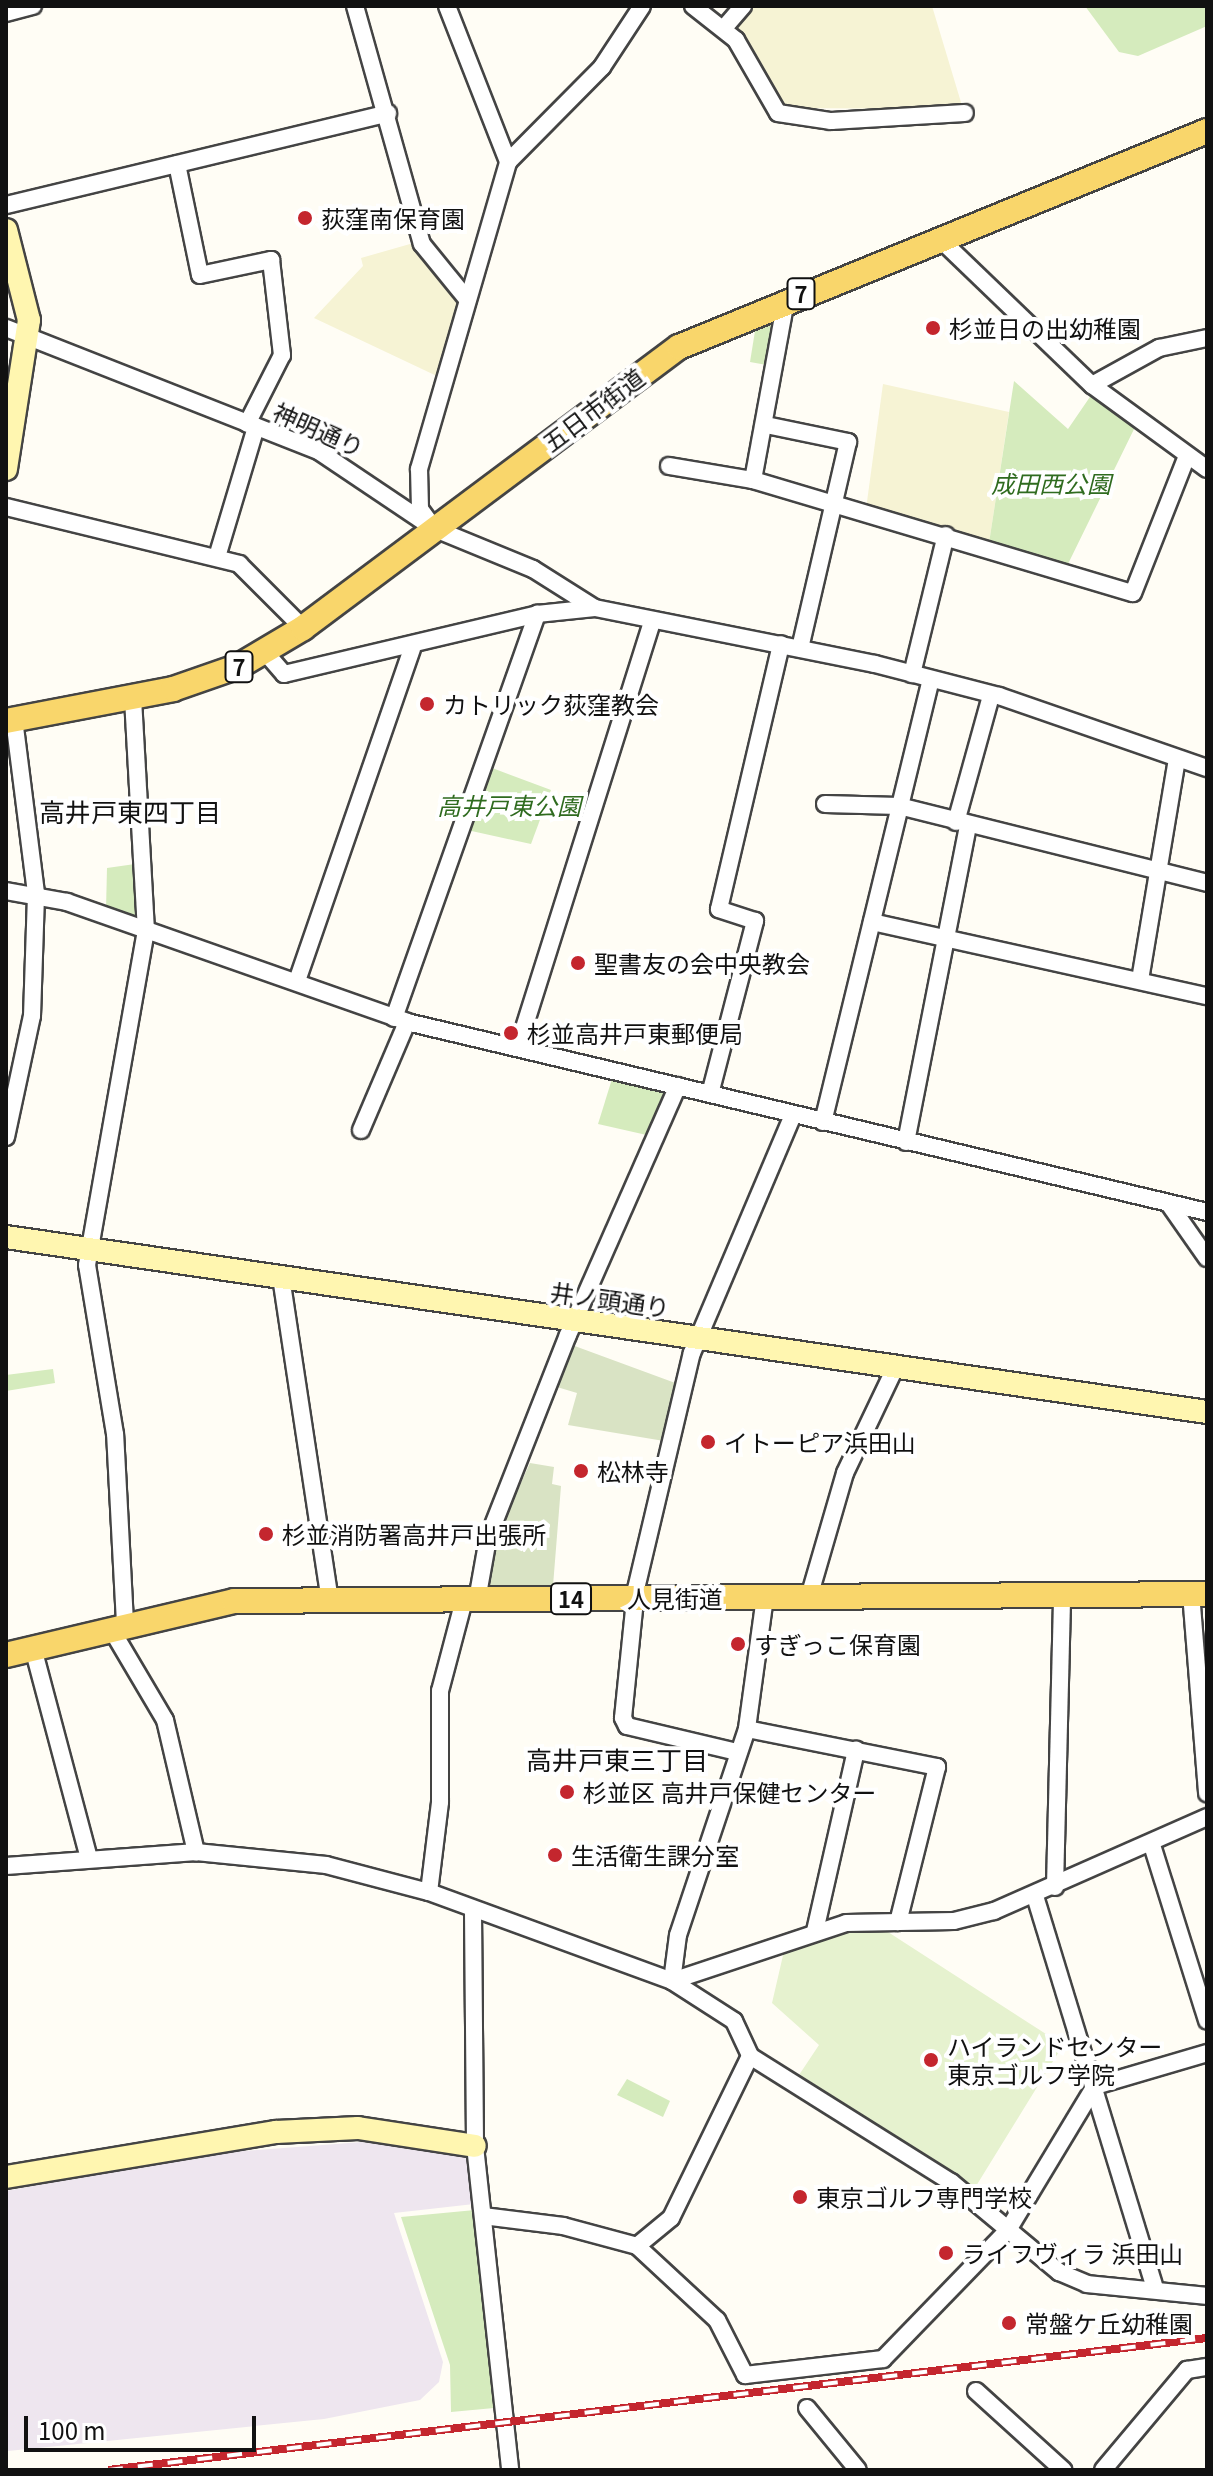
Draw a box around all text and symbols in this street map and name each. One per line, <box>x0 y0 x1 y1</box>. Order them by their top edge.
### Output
place label: 荻窪南保育園 <box>321 204 465 232</box>
marker: 荻窪南保育園 <box>296 209 314 227</box>
road number: 7 <box>785 276 817 312</box>
place label: 杉並日の出幼稚園 <box>949 314 1141 342</box>
marker: 杉並日の出幼稚園 <box>924 319 942 337</box>
street label: 五日市街道 <box>536 361 650 457</box>
street label: 神明通り <box>269 396 369 462</box>
park label: 成田西公園 <box>991 469 1111 497</box>
road number: 7 <box>223 649 255 685</box>
place label: カトリック荻窪教会 <box>443 690 659 718</box>
marker: カトリック荻窪教会 <box>418 695 436 713</box>
park label: 高井戸東公園 <box>437 791 581 819</box>
district label: 高井戸東四丁目 <box>39 795 221 827</box>
place label: 聖書友の会中央教会 <box>594 949 810 977</box>
marker: 聖書友の会中央教会 <box>569 954 587 972</box>
place label: 杉並高井戸東郵便局 <box>527 1019 743 1047</box>
marker: 杉並高井戸東郵便局 <box>502 1024 520 1042</box>
street label: 井ノ頭通り <box>549 1276 671 1322</box>
place label: イトーピア浜田山 <box>724 1428 916 1456</box>
marker: イトーピア浜田山 <box>699 1433 717 1451</box>
place label: 松林寺 <box>597 1457 669 1485</box>
marker: 松林寺 <box>572 1462 590 1480</box>
place label: 杉並消防署高井戸出張所 <box>282 1520 546 1548</box>
marker: 杉並消防署高井戸出張所 <box>257 1525 275 1543</box>
road number: 14 <box>549 1581 593 1617</box>
street label: 人見街道 <box>627 1584 723 1612</box>
place label: すぎっこ保育園 <box>754 1630 922 1658</box>
marker: すぎっこ保育園 <box>729 1635 747 1653</box>
district label: 高井戸東三丁目 <box>526 1743 708 1775</box>
place label: 杉並区 高井戸保健センター <box>583 1778 876 1806</box>
marker: 杉並区 高井戸保健センター <box>558 1783 576 1801</box>
place label: 生活衛生課分室 <box>571 1841 739 1869</box>
marker: 生活衛生課分室 <box>546 1846 564 1864</box>
place label: ハイランドセンター 東京ゴルフ学院 <box>947 2032 1163 2088</box>
marker: ハイランドセンター 東京ゴルフ学院 <box>922 2051 940 2069</box>
place label: 東京ゴルフ専門学校 <box>816 2183 1032 2211</box>
marker: 東京ゴルフ専門学校 <box>791 2188 809 2206</box>
place label: ライフヴィラ 浜田山 <box>962 2239 1183 2267</box>
marker: ライフヴィラ 浜田山 <box>937 2244 955 2262</box>
place label: 常盤ケ丘幼稚園 <box>1025 2309 1193 2337</box>
marker: 常盤ケ丘幼稚園 <box>1000 2314 1018 2332</box>
scale bar <box>28 2400 260 2450</box>
text: 100 m <box>38 2412 106 2447</box>

